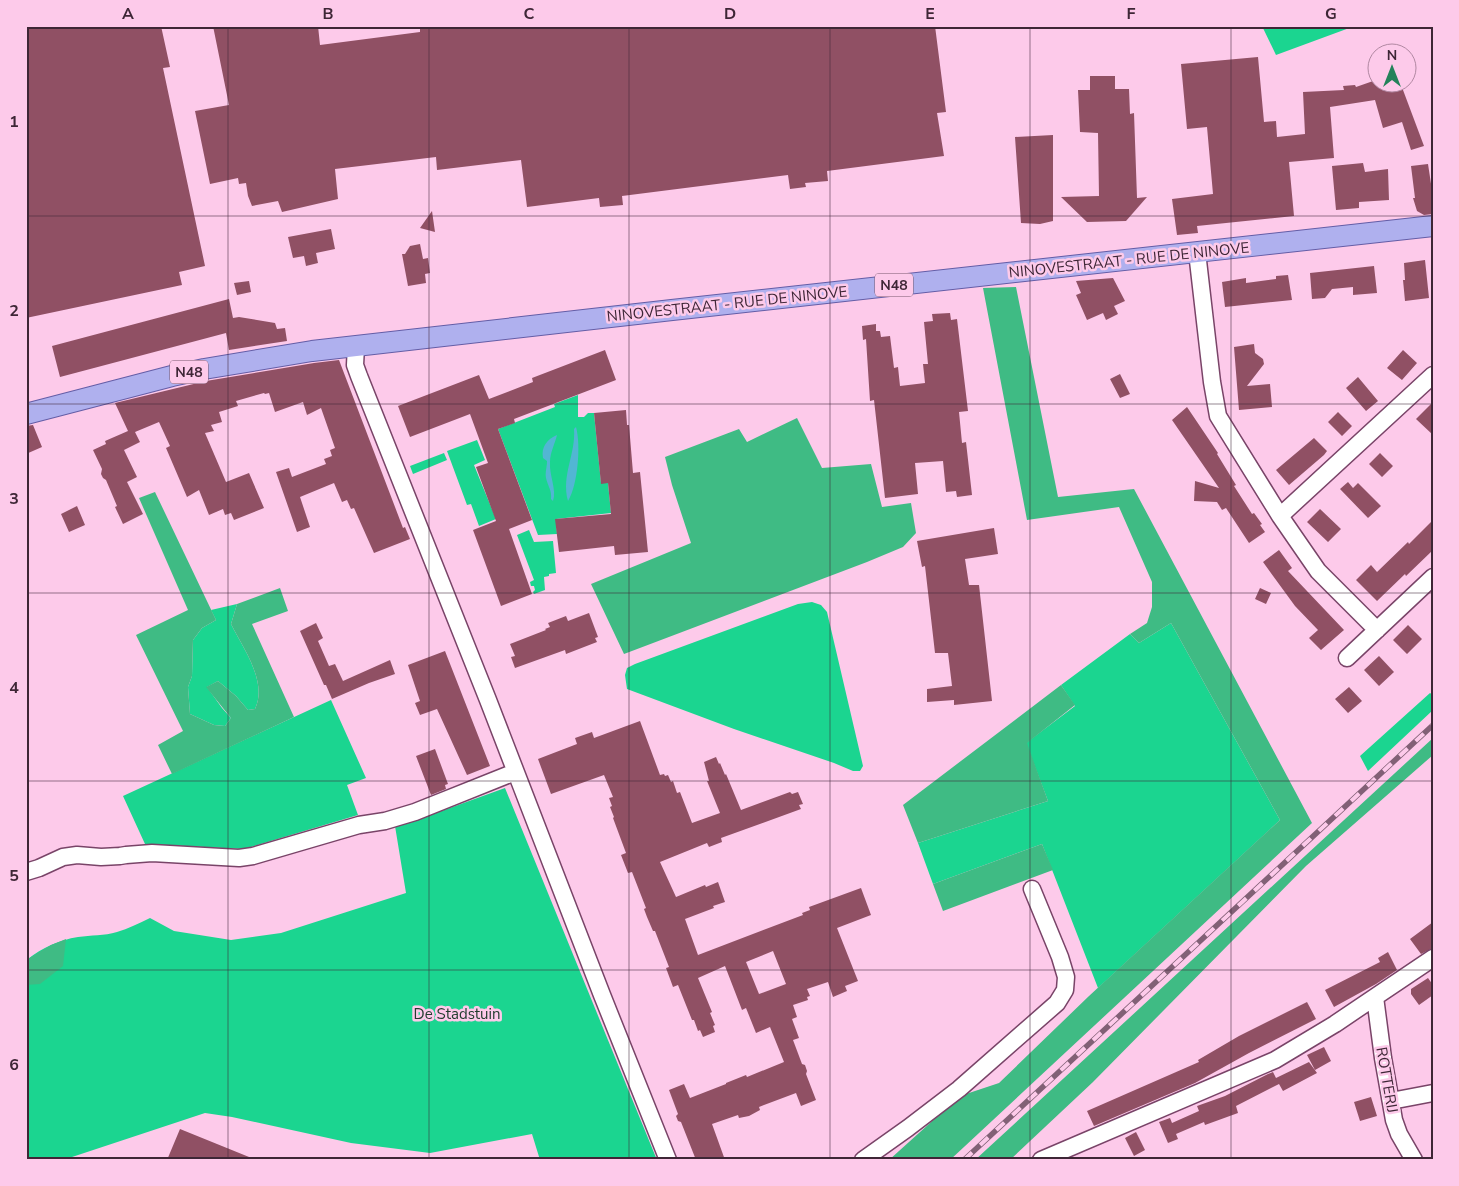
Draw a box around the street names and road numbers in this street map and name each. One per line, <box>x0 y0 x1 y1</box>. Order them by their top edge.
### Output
street label: NINOVESTRAAT - RUE DE NINOVE <box>1008 237 1250 283</box>
road number: N48 <box>875 274 913 296</box>
street label: NINOVESTRAAT - RUE DE NINOVE <box>606 281 848 327</box>
road number: N48 <box>170 361 208 384</box>
street label: ROTTERIJ <box>1371 1046 1403 1114</box>

